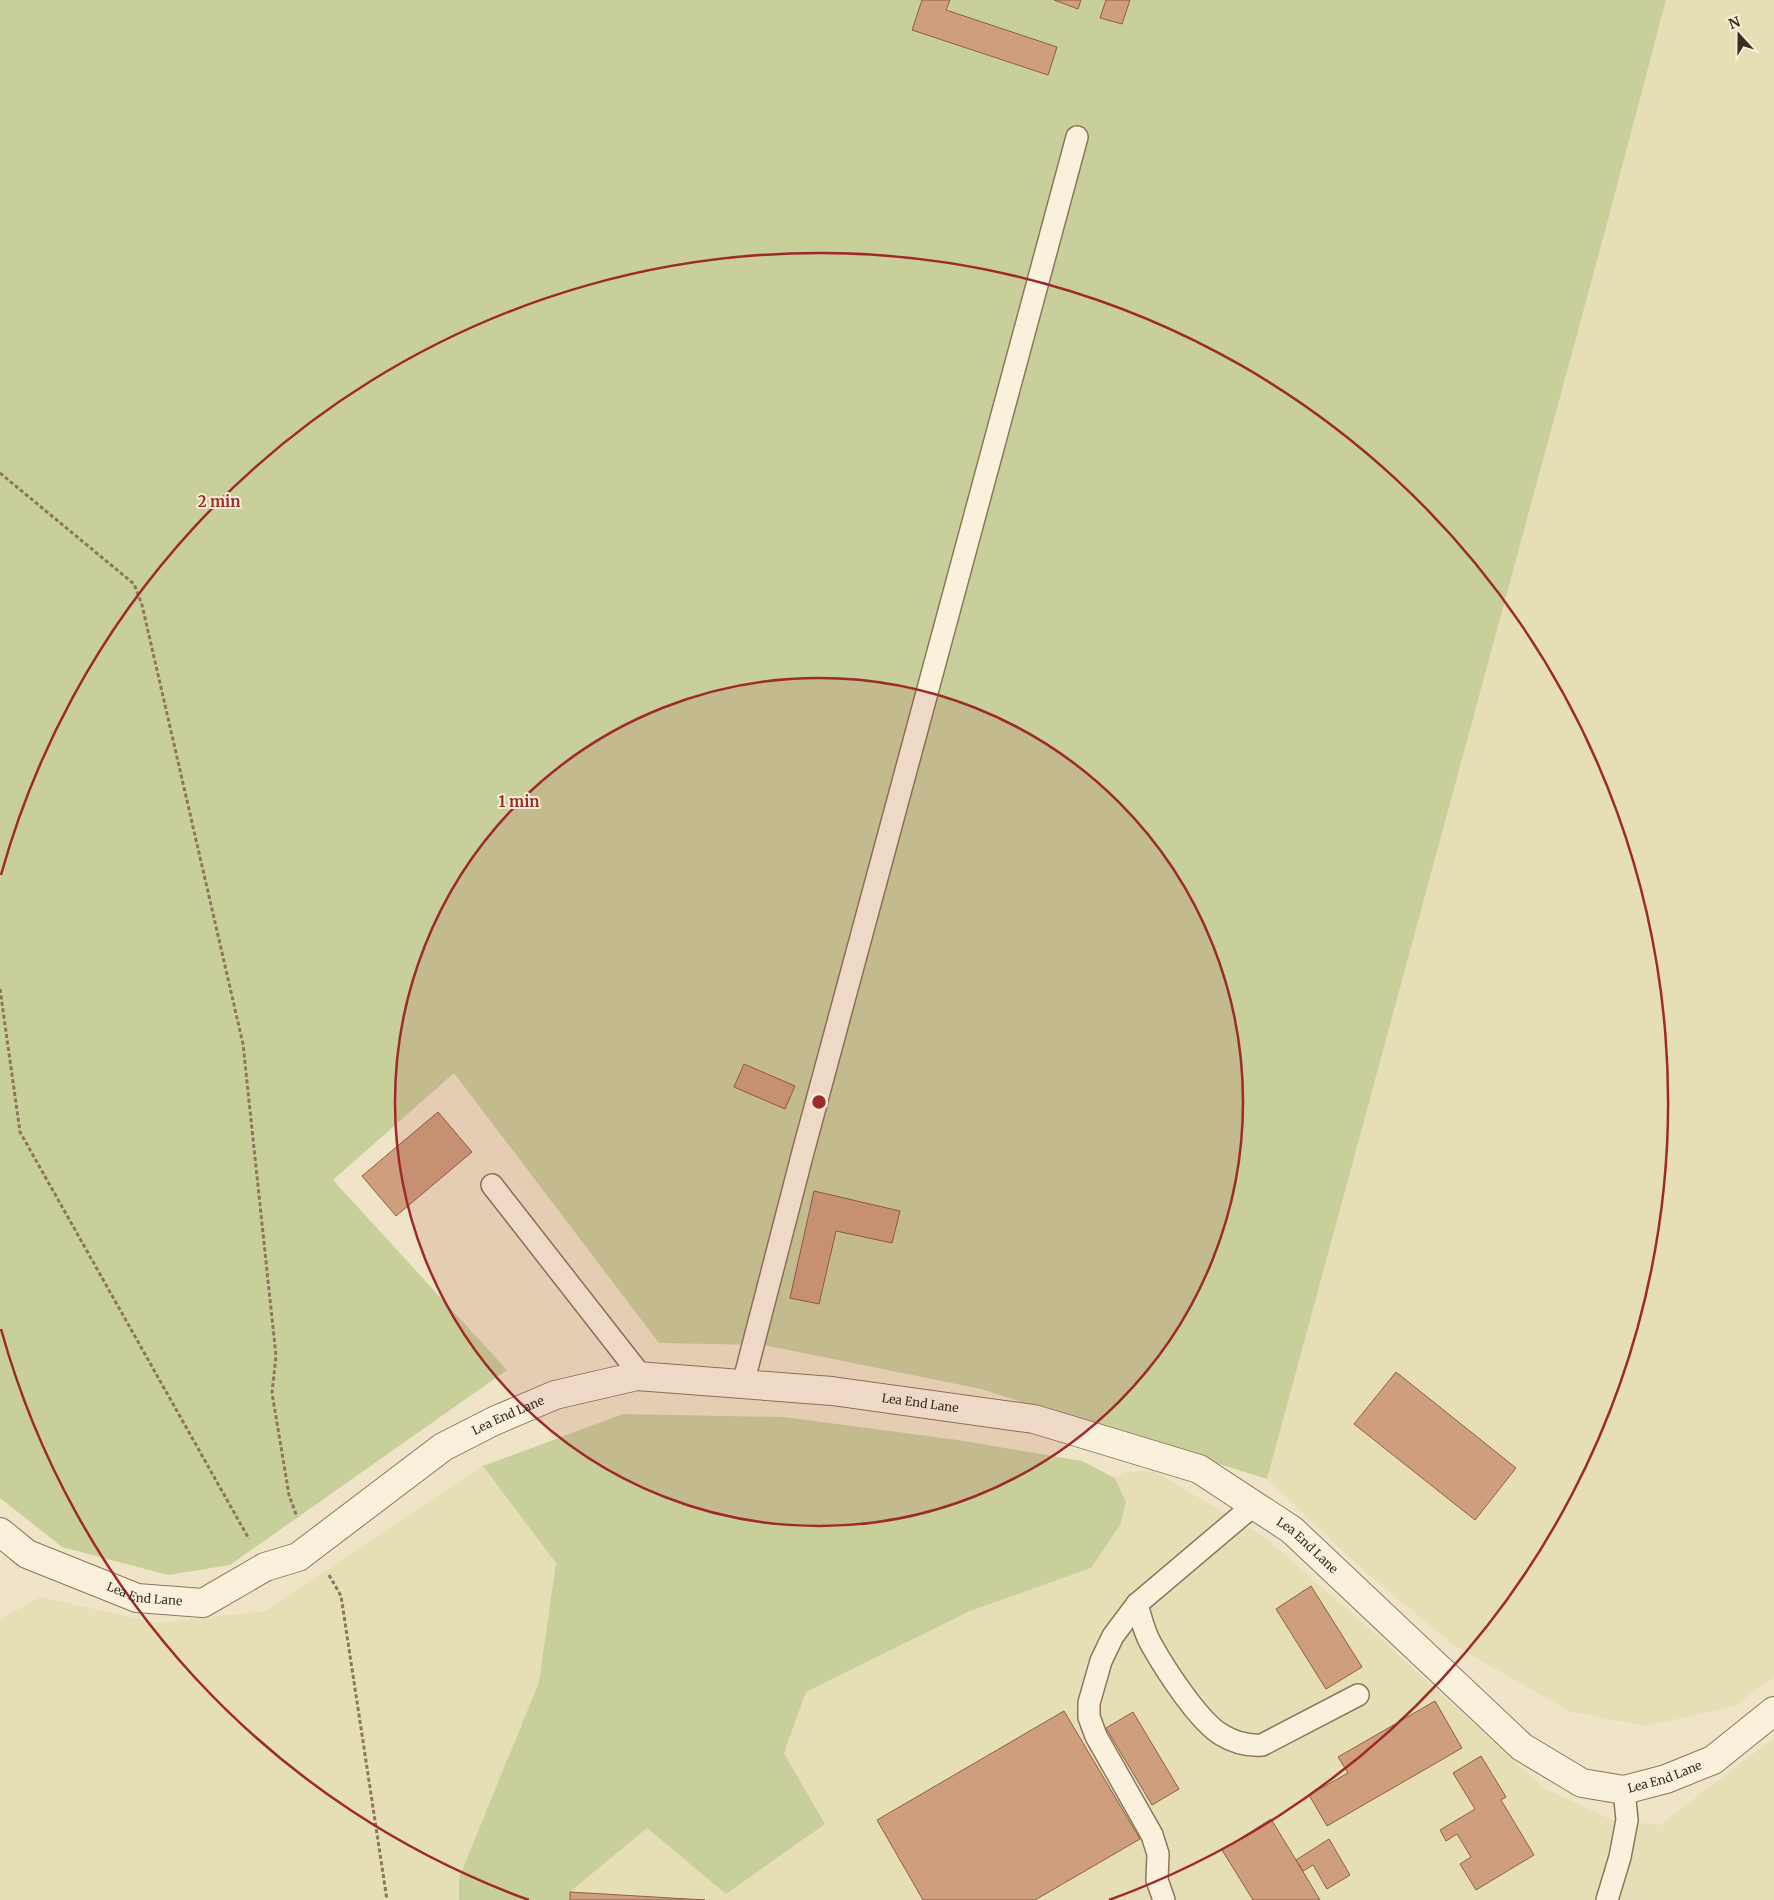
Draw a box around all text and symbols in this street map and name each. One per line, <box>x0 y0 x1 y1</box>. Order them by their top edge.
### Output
north arrow <box>1714 10 1764 60</box>
text: N <box>1726 12 1743 33</box>
text: 2 min <box>198 492 240 511</box>
text: 1 min <box>499 792 539 811</box>
centre of rings <box>810 1093 828 1111</box>
street label: Lea End Lane <box>881 1390 960 1415</box>
street label: Lea End Lane <box>469 1393 546 1438</box>
street label: Lea End Lane <box>1274 1514 1341 1576</box>
street label: Lea End Lane <box>105 1579 183 1608</box>
street label: Lea End Lane <box>1626 1757 1704 1796</box>

